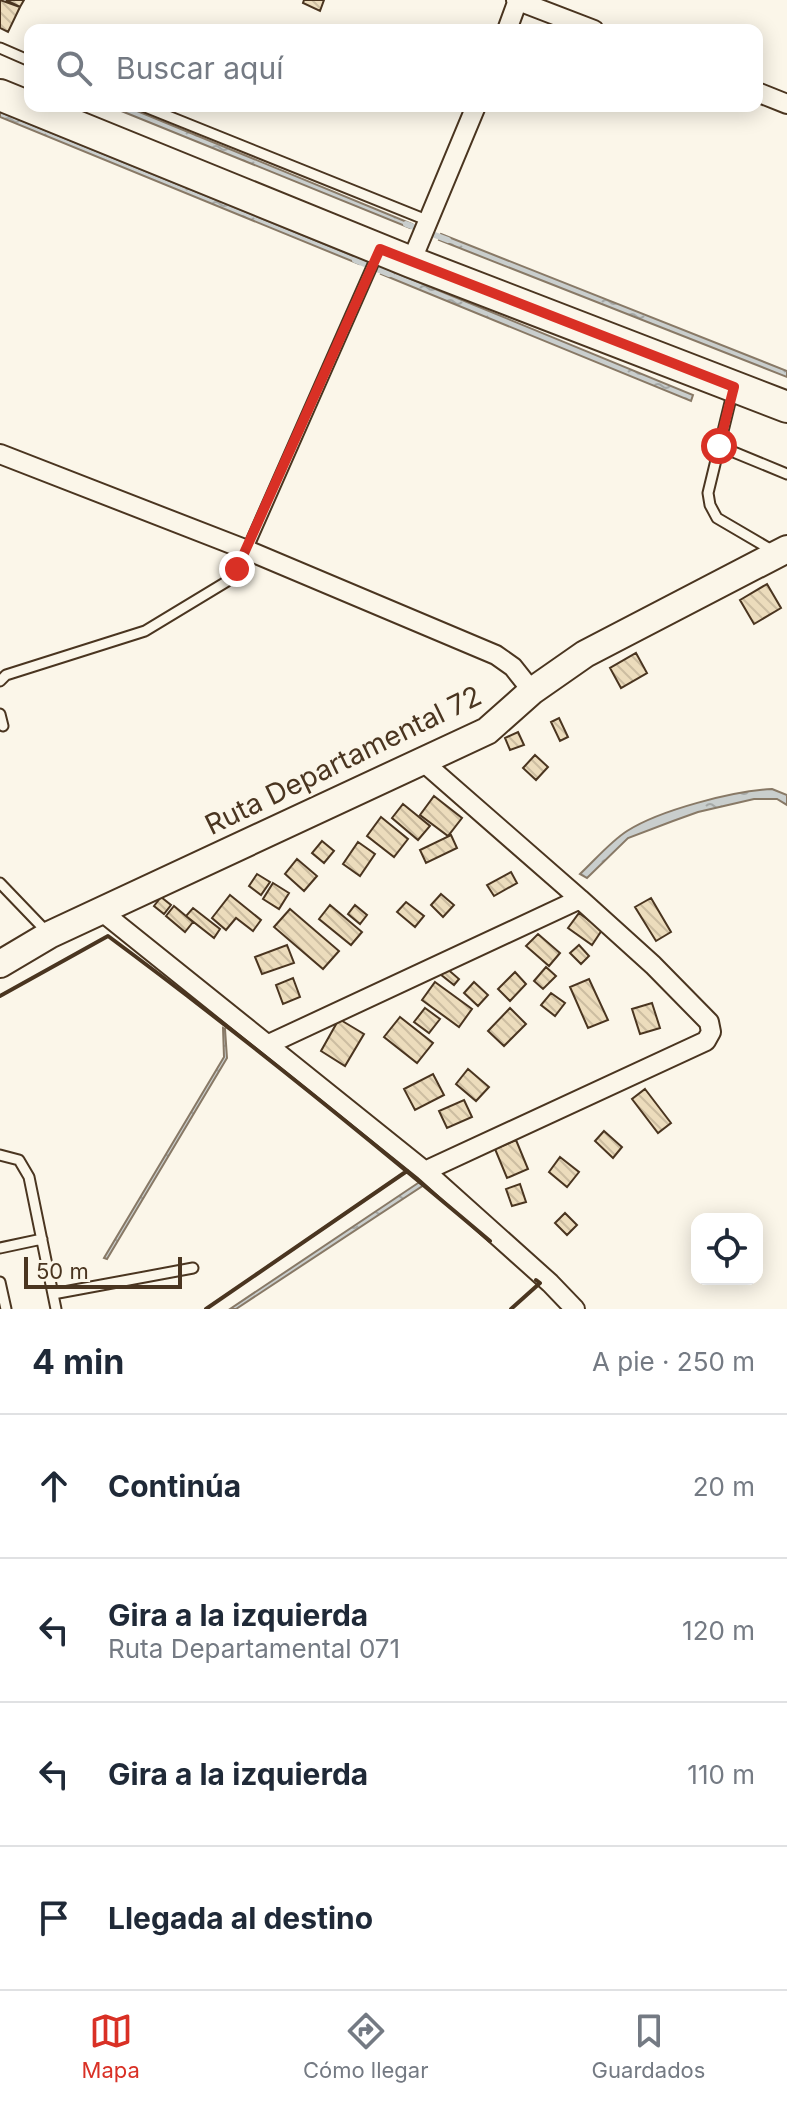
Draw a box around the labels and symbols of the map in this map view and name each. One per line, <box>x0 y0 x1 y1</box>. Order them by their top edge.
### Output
route start <box>701 428 737 464</box>
route end <box>219 551 255 587</box>
street label: Ruta Departamental 72 <box>199 678 487 842</box>
scale bar <box>24 1253 182 1289</box>

